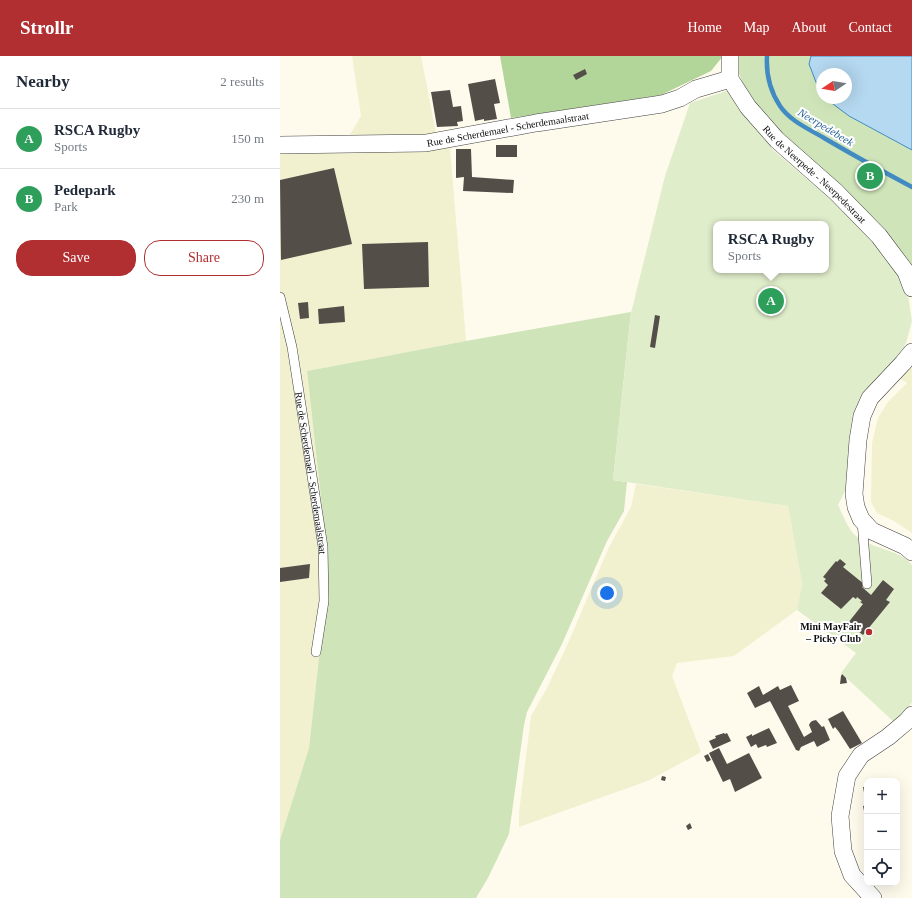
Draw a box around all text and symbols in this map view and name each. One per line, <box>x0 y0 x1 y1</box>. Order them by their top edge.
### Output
text: Strollr <box>20 17 73 38</box>
text: Home <box>688 20 722 35</box>
text: Map <box>744 20 769 35</box>
text: About <box>791 20 826 35</box>
text: Contact <box>848 20 892 35</box>
north arrow <box>816 68 852 104</box>
text: Nearby <box>16 72 70 91</box>
text: 2 results <box>220 74 264 89</box>
water label: Neerpedebeek <box>795 105 857 149</box>
street label: Rue de Scherdemael - Scherdemaalstraat <box>426 110 590 148</box>
text: RSCA Rugby <box>54 122 140 138</box>
street label: Rue de Neerpede - Neerpedestraat <box>761 123 869 225</box>
text: A <box>24 131 34 146</box>
text: 150 m <box>231 131 264 146</box>
text: Sports <box>54 139 87 154</box>
pin: B <box>857 161 883 191</box>
text: Pedepark <box>54 182 116 198</box>
text: B <box>25 191 33 206</box>
text: 230 m <box>231 191 264 206</box>
text: Park <box>54 199 78 214</box>
popup <box>713 221 829 273</box>
text: RSCA Rugby <box>728 231 814 247</box>
button: Save <box>16 240 136 276</box>
button: Share <box>144 240 264 276</box>
text: Sports <box>728 248 761 263</box>
pin: A <box>758 286 784 316</box>
street label: Rue de Scherdemael - Scherdemaalstraat <box>294 391 329 555</box>
your location <box>597 583 617 603</box>
place label: Mini MayFair – Picky Club <box>800 621 862 644</box>
marker: Mini MayFair – Picky Club <box>864 627 874 637</box>
map controls <box>864 778 900 886</box>
button: + <box>864 778 900 814</box>
button: − <box>864 814 900 850</box>
button: locate <box>864 850 900 886</box>

